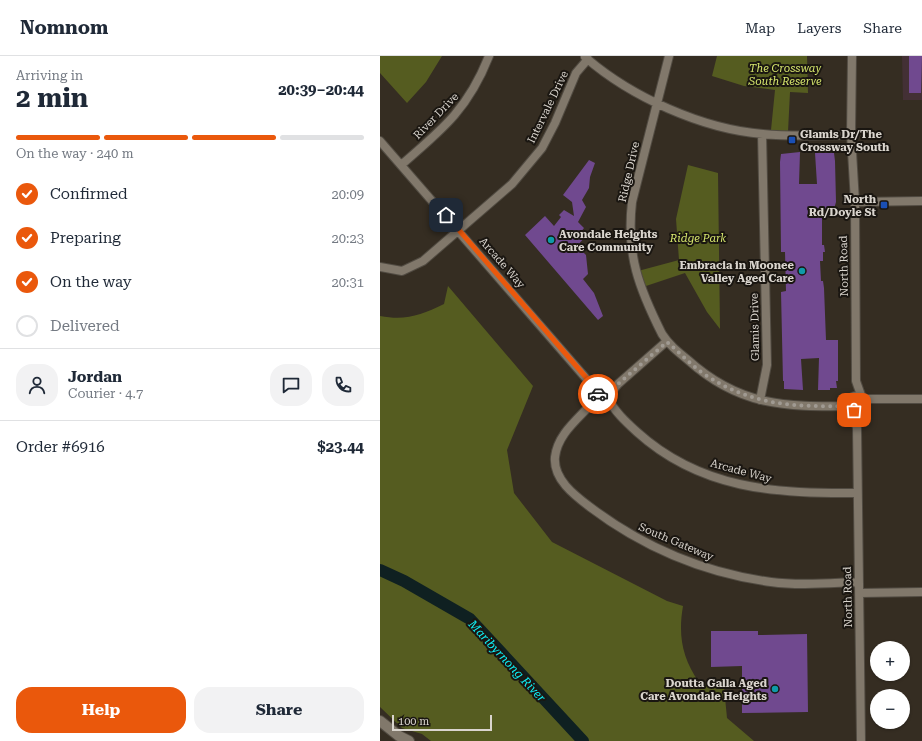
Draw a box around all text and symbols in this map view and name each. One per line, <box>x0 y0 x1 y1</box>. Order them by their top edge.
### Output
text: Nomnom <box>20 16 108 39</box>
text: Map <box>745 20 775 36</box>
text: Layers <box>797 20 841 36</box>
text: Share <box>863 20 902 36</box>
park label: The Crossway South Reserve <box>747 62 822 88</box>
text: Arriving in <box>16 68 83 83</box>
street label: Intervale Drive <box>525 69 571 145</box>
text: 20:39–20:44 <box>278 81 364 99</box>
text: 2 min <box>16 83 88 113</box>
street label: River Drive <box>411 90 461 142</box>
place label: Glamis Dr/The Crossway South <box>800 128 890 154</box>
marker: Glamis Dr/The Crossway South <box>787 135 797 145</box>
street label: Ridge Drive <box>616 140 642 204</box>
text: On the way · 240 m <box>16 146 133 161</box>
icon: check <box>16 183 38 205</box>
text: Confirmed <box>50 185 128 203</box>
text: 20:09 <box>332 187 364 202</box>
place label: North Rd/Doyle St <box>809 193 877 219</box>
pin <box>429 198 463 232</box>
marker: North Rd/Doyle St <box>879 200 889 210</box>
icon: home <box>435 204 457 226</box>
icon: check <box>16 227 38 249</box>
place label: Avondale Heights Care Community <box>559 228 658 254</box>
text: Preparing <box>50 229 121 247</box>
text: 20:23 <box>332 231 364 246</box>
park label: Ridge Park <box>669 232 726 245</box>
street label: Arcade Way <box>476 235 528 291</box>
marker: Avondale Heights Care Community <box>546 235 556 245</box>
street label: North Road <box>837 235 851 297</box>
place label: Embracia in Moonee Valley Aged Care <box>680 259 795 285</box>
marker: Embracia in Moonee Valley Aged Care <box>797 266 807 276</box>
icon: check <box>16 271 38 293</box>
text: On the way <box>50 273 132 291</box>
text: 20:31 <box>332 275 364 290</box>
street label: Glamis Drive <box>748 293 762 361</box>
text: Delivered <box>50 317 120 335</box>
button: person <box>16 364 58 406</box>
button: chat <box>270 364 312 406</box>
button: phone <box>322 364 364 406</box>
text: Jordan <box>68 368 122 386</box>
courier <box>578 374 618 414</box>
icon: car <box>587 383 609 405</box>
text: Courier · 4.7 <box>68 386 143 401</box>
pin <box>837 393 871 427</box>
icon: bag <box>843 399 865 421</box>
text: Order #6916 <box>16 438 105 456</box>
text: $23.44 <box>317 438 364 456</box>
street label: Arcade Way <box>709 457 774 486</box>
street label: South Gateway <box>637 520 716 564</box>
street label: North Road <box>841 566 855 628</box>
water label: Maribyrnong River <box>465 617 548 705</box>
map controls <box>870 641 910 729</box>
button: + <box>870 641 910 681</box>
place label: Doutta Galla Aged Care Avondale Heights <box>640 677 768 703</box>
marker: Doutta Galla Aged Care Avondale Heights <box>770 684 780 694</box>
button: Help <box>16 687 186 733</box>
button: Share <box>194 687 364 733</box>
button: − <box>870 689 910 729</box>
scale bar <box>392 713 492 732</box>
text: 100 m <box>398 715 429 728</box>

